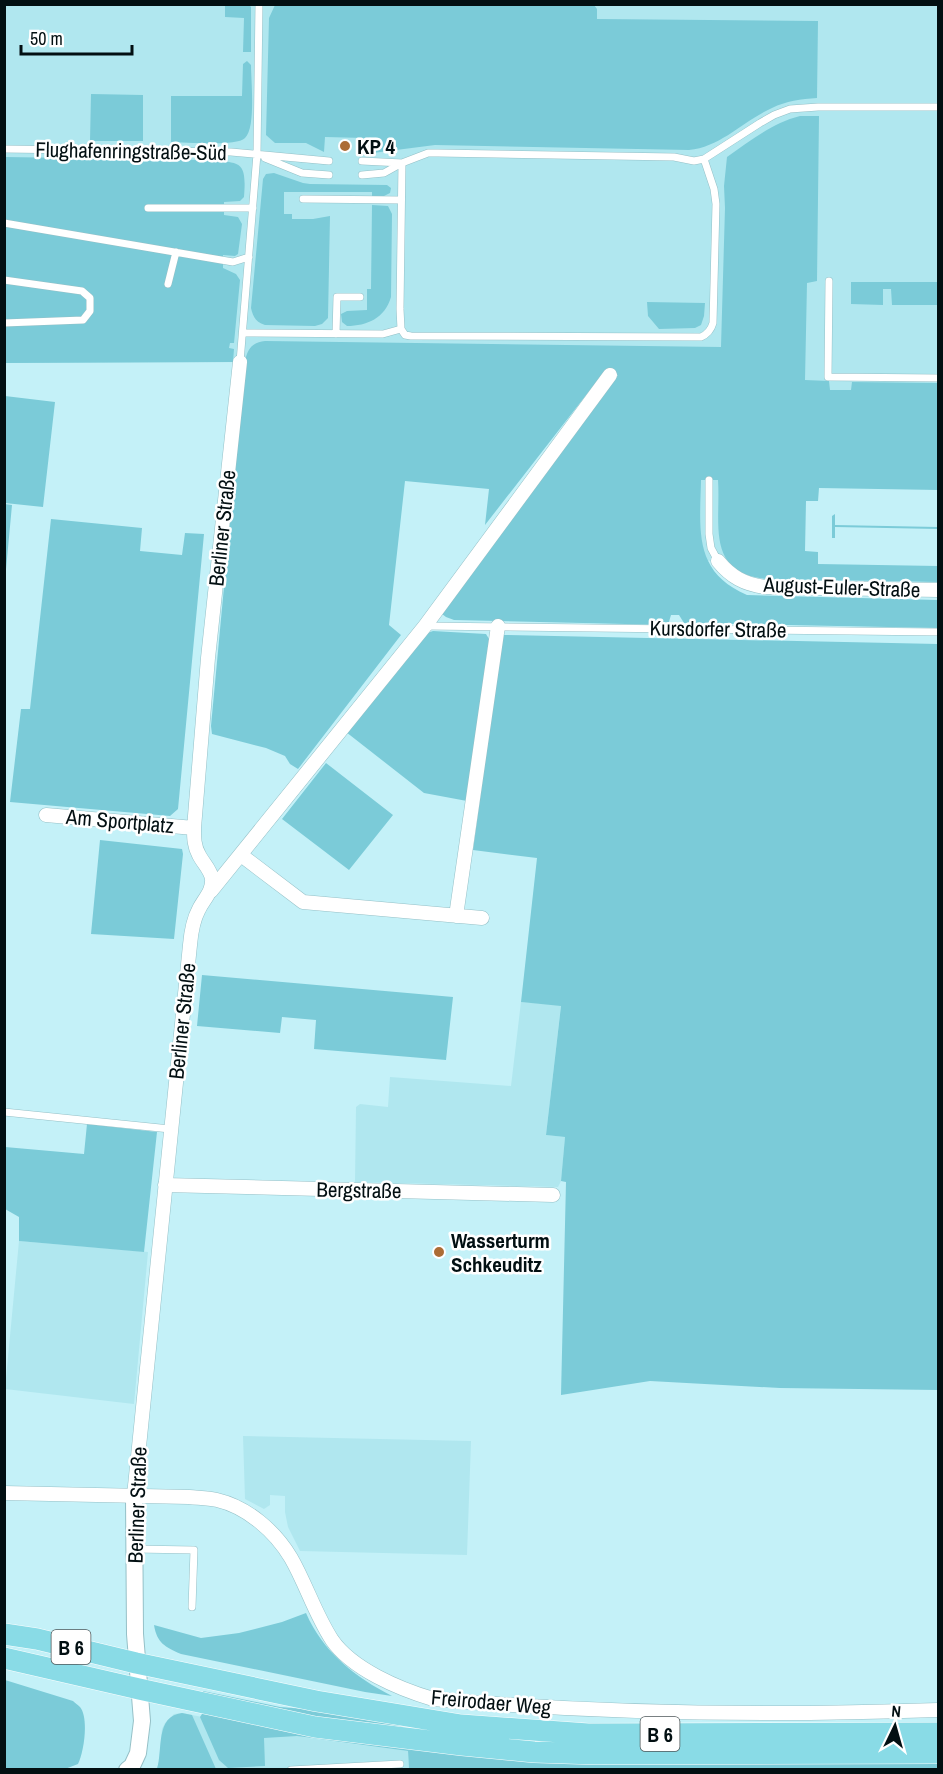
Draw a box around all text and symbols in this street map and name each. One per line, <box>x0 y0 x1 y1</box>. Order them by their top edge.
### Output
scale bar <box>21 18 132 56</box>
text: 50 m <box>30 26 63 51</box>
place label: KP 4 <box>357 132 395 161</box>
street label: Flughafenringstraße-Süd <box>35 135 227 167</box>
marker: KP 4 <box>338 139 352 153</box>
street label: Berliner Straße <box>201 468 243 588</box>
street label: August-Euler-Straße <box>762 570 921 604</box>
street label: Kursdorfer Straße <box>649 613 787 645</box>
street label: Am Sportplatz <box>64 802 176 840</box>
street label: Berliner Straße <box>161 961 203 1081</box>
street label: Bergstraße <box>316 1175 402 1205</box>
place label: Wasserturm Schkeuditz <box>451 1226 550 1279</box>
marker: Wasserturm Schkeuditz <box>432 1245 446 1259</box>
street label: Berliner Straße <box>120 1446 154 1564</box>
road number: B 6 <box>52 1630 90 1664</box>
street label: Freirodaer Weg <box>430 1682 553 1722</box>
north arrow <box>865 1696 925 1756</box>
text: N <box>891 1700 902 1722</box>
road number: B 6 <box>640 1717 680 1751</box>

